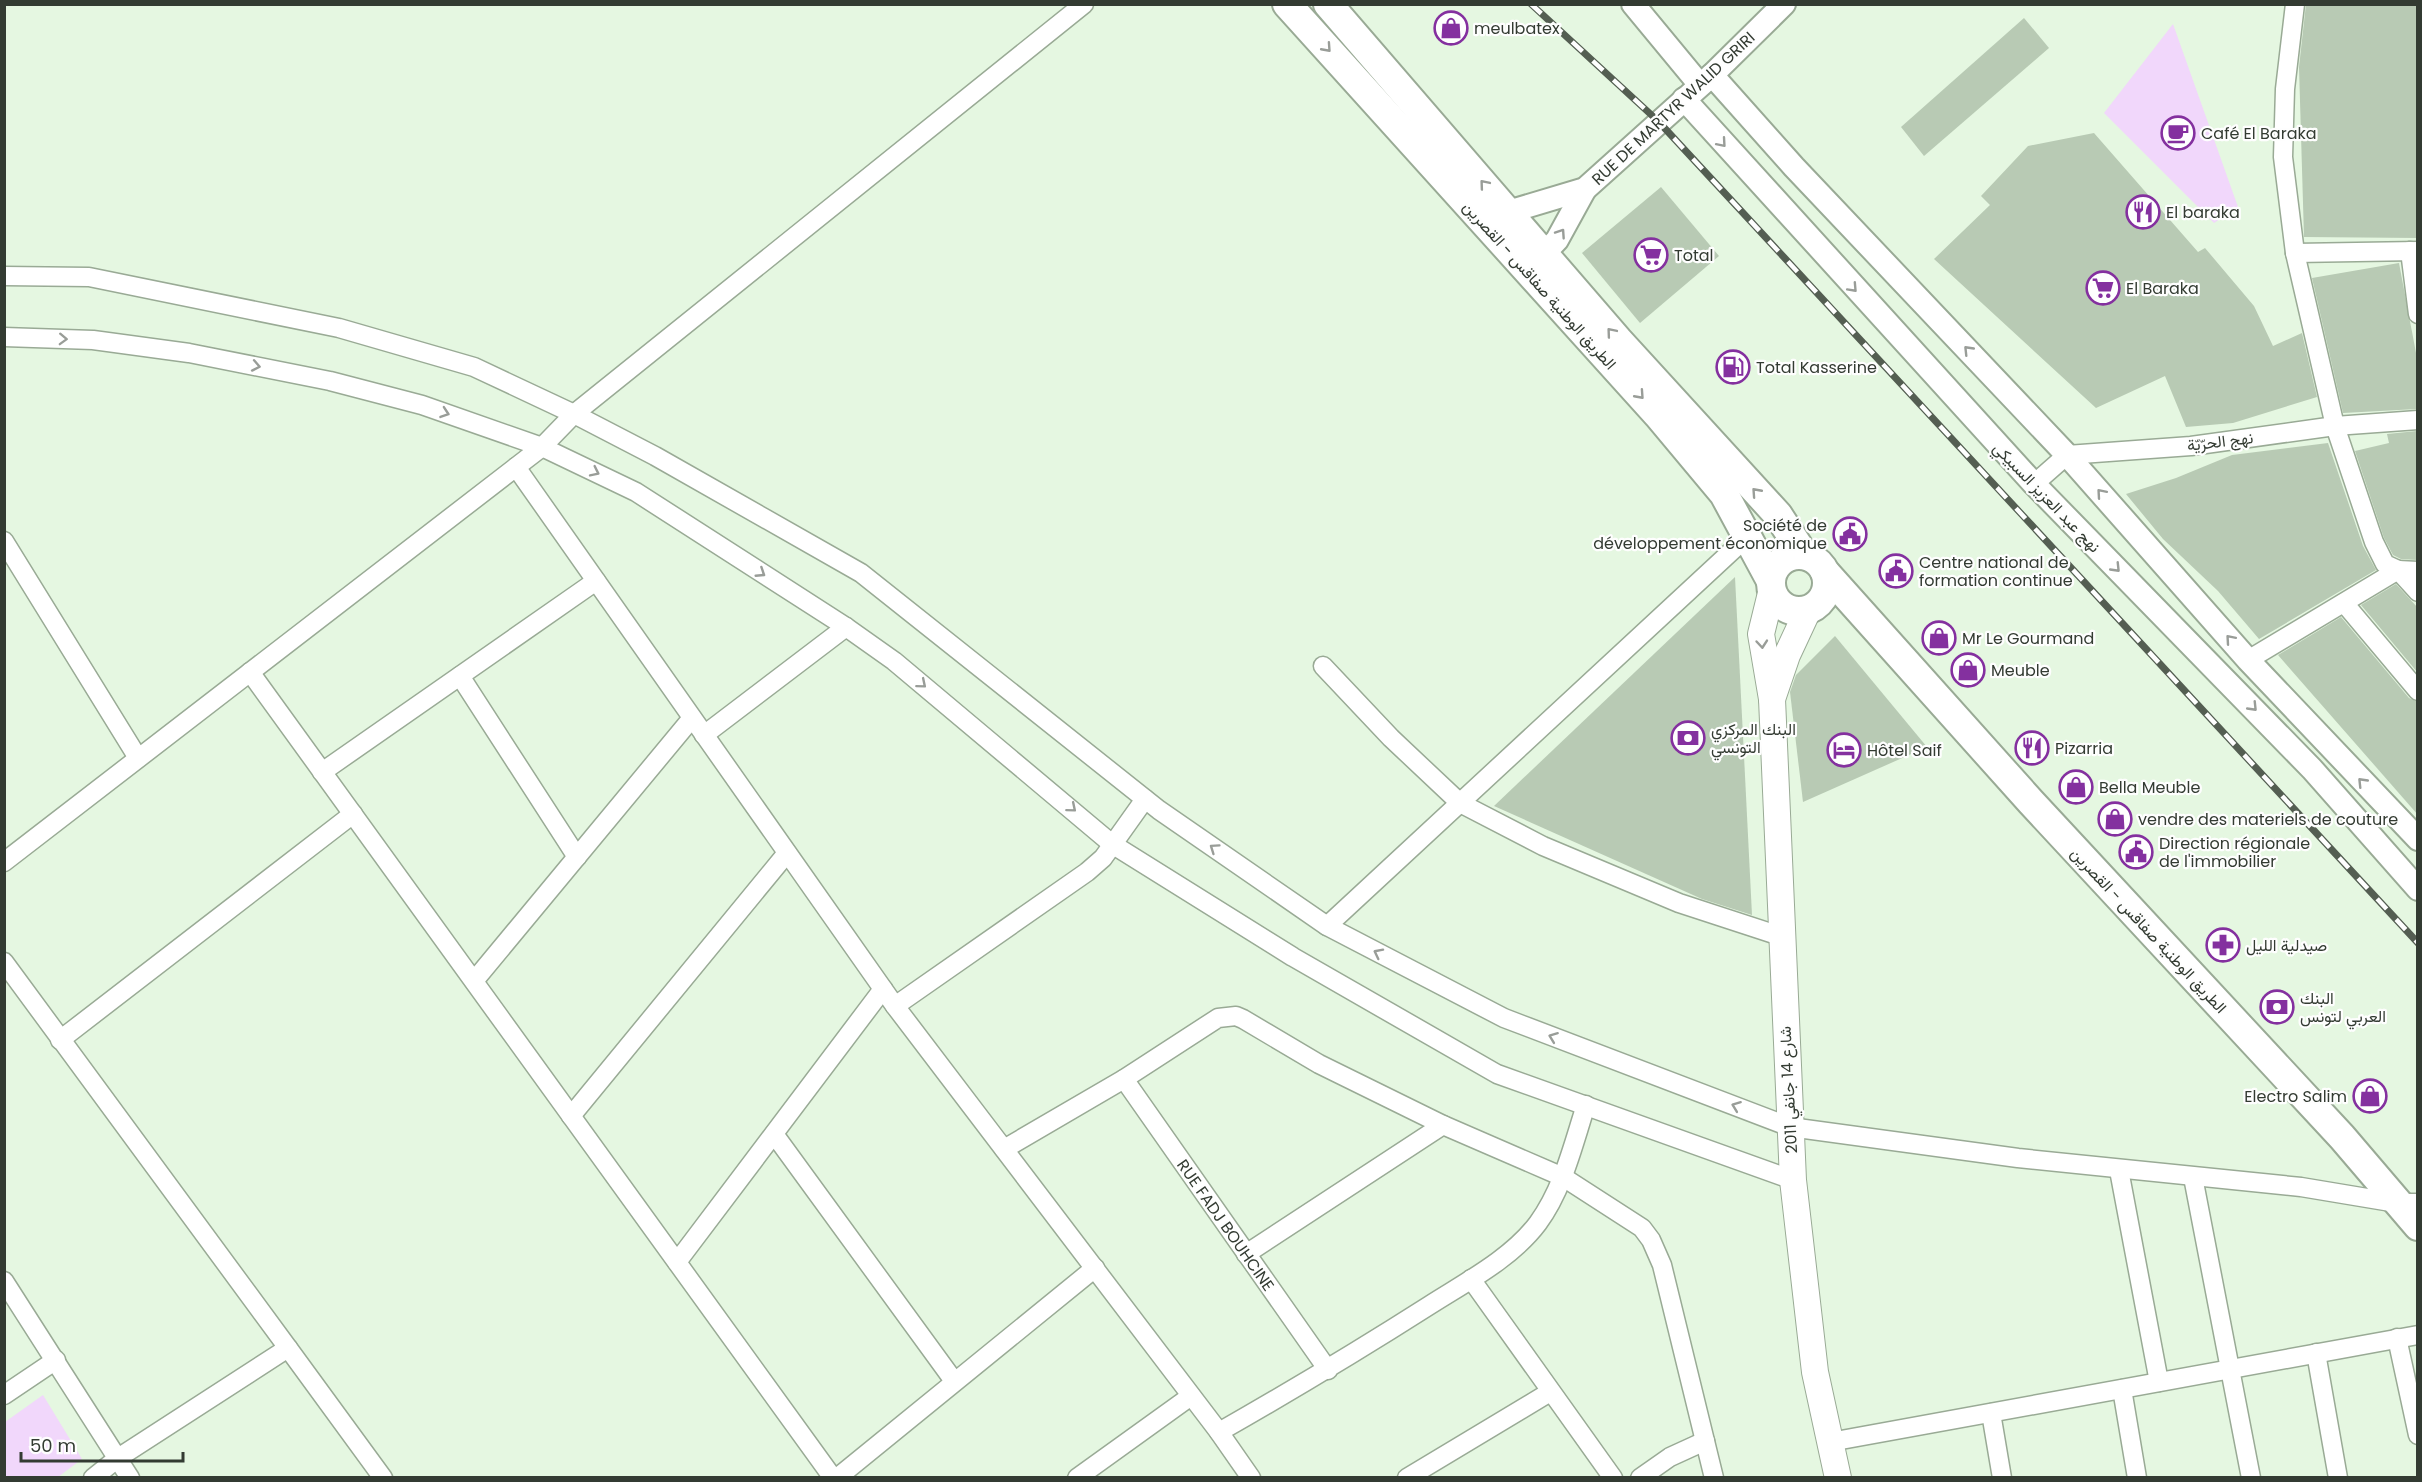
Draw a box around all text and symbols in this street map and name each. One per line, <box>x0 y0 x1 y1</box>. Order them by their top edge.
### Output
shop icon: meulbatex <box>1433 10 1469 46</box>
place label: meulbatex <box>1474 17 1560 40</box>
street label: RUE DE MARTYR WALID GRIRI <box>1587 26 1760 190</box>
one-way arrow <box>1320 41 1331 51</box>
cafe icon: Café El Baraka <box>2160 115 2196 151</box>
place label: Café El Baraka <box>2201 122 2317 145</box>
one-way arrow <box>1715 136 1726 147</box>
one-way arrow <box>1480 180 1491 191</box>
restaurant icon: El baraka <box>2125 194 2161 230</box>
street label: الطريق الوطنية صفاقس - القصرين <box>1458 196 1622 375</box>
place label: El baraka <box>2166 201 2240 224</box>
one-way arrow <box>1554 229 1565 240</box>
supermarket icon: Total <box>1633 237 1669 273</box>
place label: Total <box>1674 244 1713 267</box>
supermarket icon: El Baraka <box>2085 270 2121 306</box>
place label: El Baraka <box>2126 277 2199 300</box>
one-way arrow <box>1846 281 1857 292</box>
one-way arrow <box>1607 328 1618 339</box>
one-way arrow <box>58 332 67 345</box>
one-way arrow <box>1964 347 1975 357</box>
fuel station icon: Total Kasserine <box>1715 349 1751 385</box>
place label: Total Kasserine <box>1756 356 1877 379</box>
one-way arrow <box>250 359 260 372</box>
one-way arrow <box>1633 388 1644 399</box>
one-way arrow <box>439 405 450 418</box>
street label: نهج الحرّيّة <box>2186 426 2254 457</box>
street label: نهج عبد العزيز السبيكي <box>1986 437 2106 559</box>
one-way arrow <box>588 465 599 477</box>
one-way arrow <box>1752 488 1763 499</box>
one-way arrow <box>2097 489 2108 500</box>
place label: Société de développement économique <box>1593 514 1827 555</box>
public building icon: Société de développement économique <box>1832 516 1868 552</box>
place label: Centre national de formation continue <box>1919 551 2073 592</box>
public building icon: Centre national de formation continue <box>1878 553 1914 589</box>
one-way arrow <box>2108 561 2119 572</box>
one-way arrow <box>755 565 766 576</box>
shop icon: Mr Le Gourmand <box>1921 620 1957 656</box>
place label: Mr Le Gourmand <box>1962 627 2094 650</box>
one-way arrow <box>2226 635 2237 646</box>
one-way arrow <box>1755 639 1768 648</box>
shop icon: Meuble <box>1950 652 1986 688</box>
place label: Meuble <box>1991 659 2050 682</box>
one-way arrow <box>915 676 926 687</box>
one-way arrow <box>2245 700 2256 711</box>
place label: البنك المركزي التونسي <box>1711 718 1796 761</box>
bank icon: البنك المركزي التونسي <box>1670 720 1706 756</box>
restaurant icon: Pizarria <box>2014 730 2050 766</box>
hotel icon: Hôtel Saif <box>1826 732 1862 768</box>
place label: Pizarria <box>2055 737 2113 760</box>
place label: Hôtel Saif <box>1867 739 1942 762</box>
shop icon: Bella Meuble <box>2058 769 2094 805</box>
place label: Bella Meuble <box>2099 776 2200 799</box>
one-way arrow <box>2359 779 2370 790</box>
one-way arrow <box>1065 801 1076 812</box>
shop icon: vendre des materiels de couture <box>2097 801 2133 837</box>
place label: vendre des materiels de couture <box>2138 808 2398 831</box>
place label: Direction régionale de l'immobilier <box>2159 832 2310 873</box>
public building icon: Direction régionale de l'immobilier <box>2118 834 2154 870</box>
street label: الطريق الوطنية صفاقس - القصرين <box>2065 842 2232 1019</box>
one-way arrow <box>1209 844 1220 855</box>
pharmacy icon: صيدلية الليل <box>2205 927 2241 963</box>
place label: صيدلية الليل <box>2246 934 2327 957</box>
one-way arrow <box>1374 949 1384 960</box>
place label: البنك العربي لتونس <box>2300 987 2386 1030</box>
bank icon: البنك العربي لتونس <box>2259 989 2295 1025</box>
street label: شارع 14 جانفي 2011 <box>1774 1026 1805 1154</box>
one-way arrow <box>1549 1032 1560 1044</box>
shop icon: Electro Salim <box>2352 1078 2388 1114</box>
place label: Electro Salim <box>2244 1085 2347 1108</box>
one-way arrow <box>1731 1101 1741 1114</box>
street label: RUE FADJ BOUHCINE <box>1171 1155 1280 1296</box>
scale bar <box>21 1425 183 1463</box>
text: 50 m <box>30 1433 76 1458</box>

